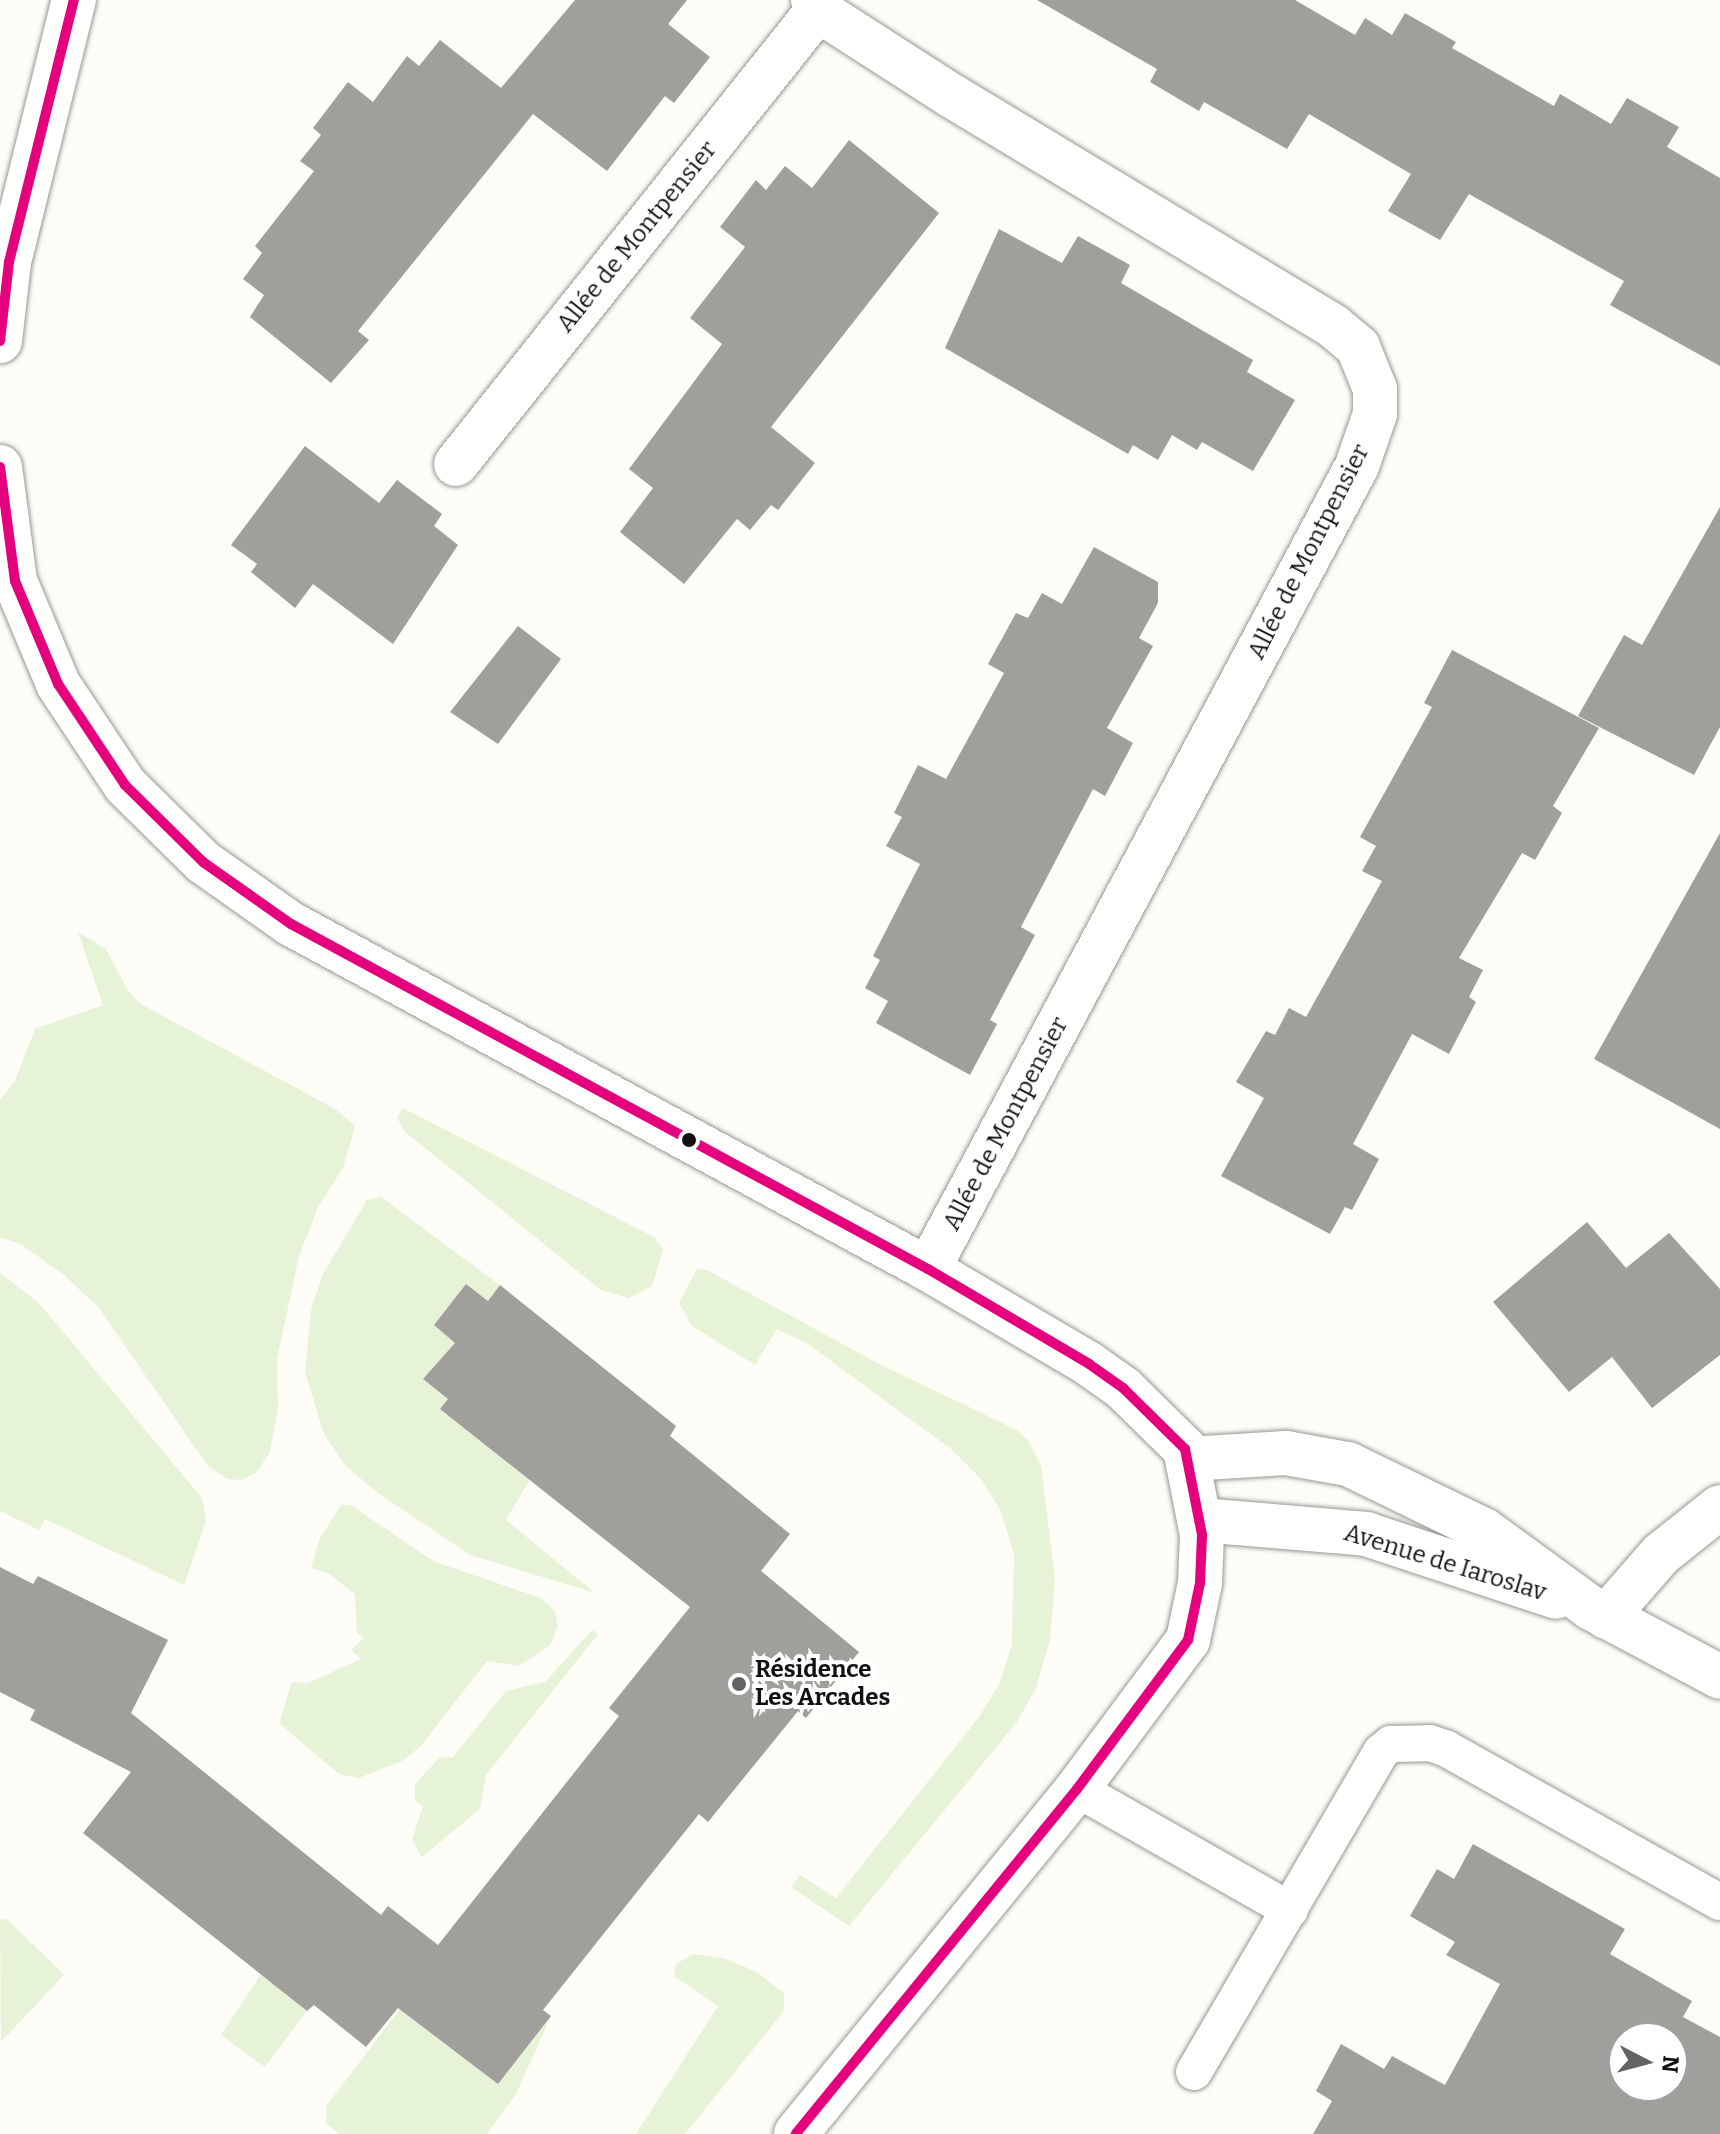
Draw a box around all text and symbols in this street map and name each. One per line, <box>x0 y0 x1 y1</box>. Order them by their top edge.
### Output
street label: Allée de Montpensier <box>551 136 723 338</box>
street label: Allée de Montpensier <box>1242 440 1376 664</box>
street label: Allée de Montpensier <box>938 1012 1074 1236</box>
unlabelled marker <box>681 1132 697 1148</box>
street label: Avenue de Iaroslav <box>1341 1519 1549 1607</box>
place label: Résidence Les Arcades <box>755 1656 890 1712</box>
marker: Résidence Les Arcades <box>730 1675 748 1693</box>
north arrow <box>1608 2022 1688 2102</box>
text: N <box>1656 2054 1685 2074</box>

